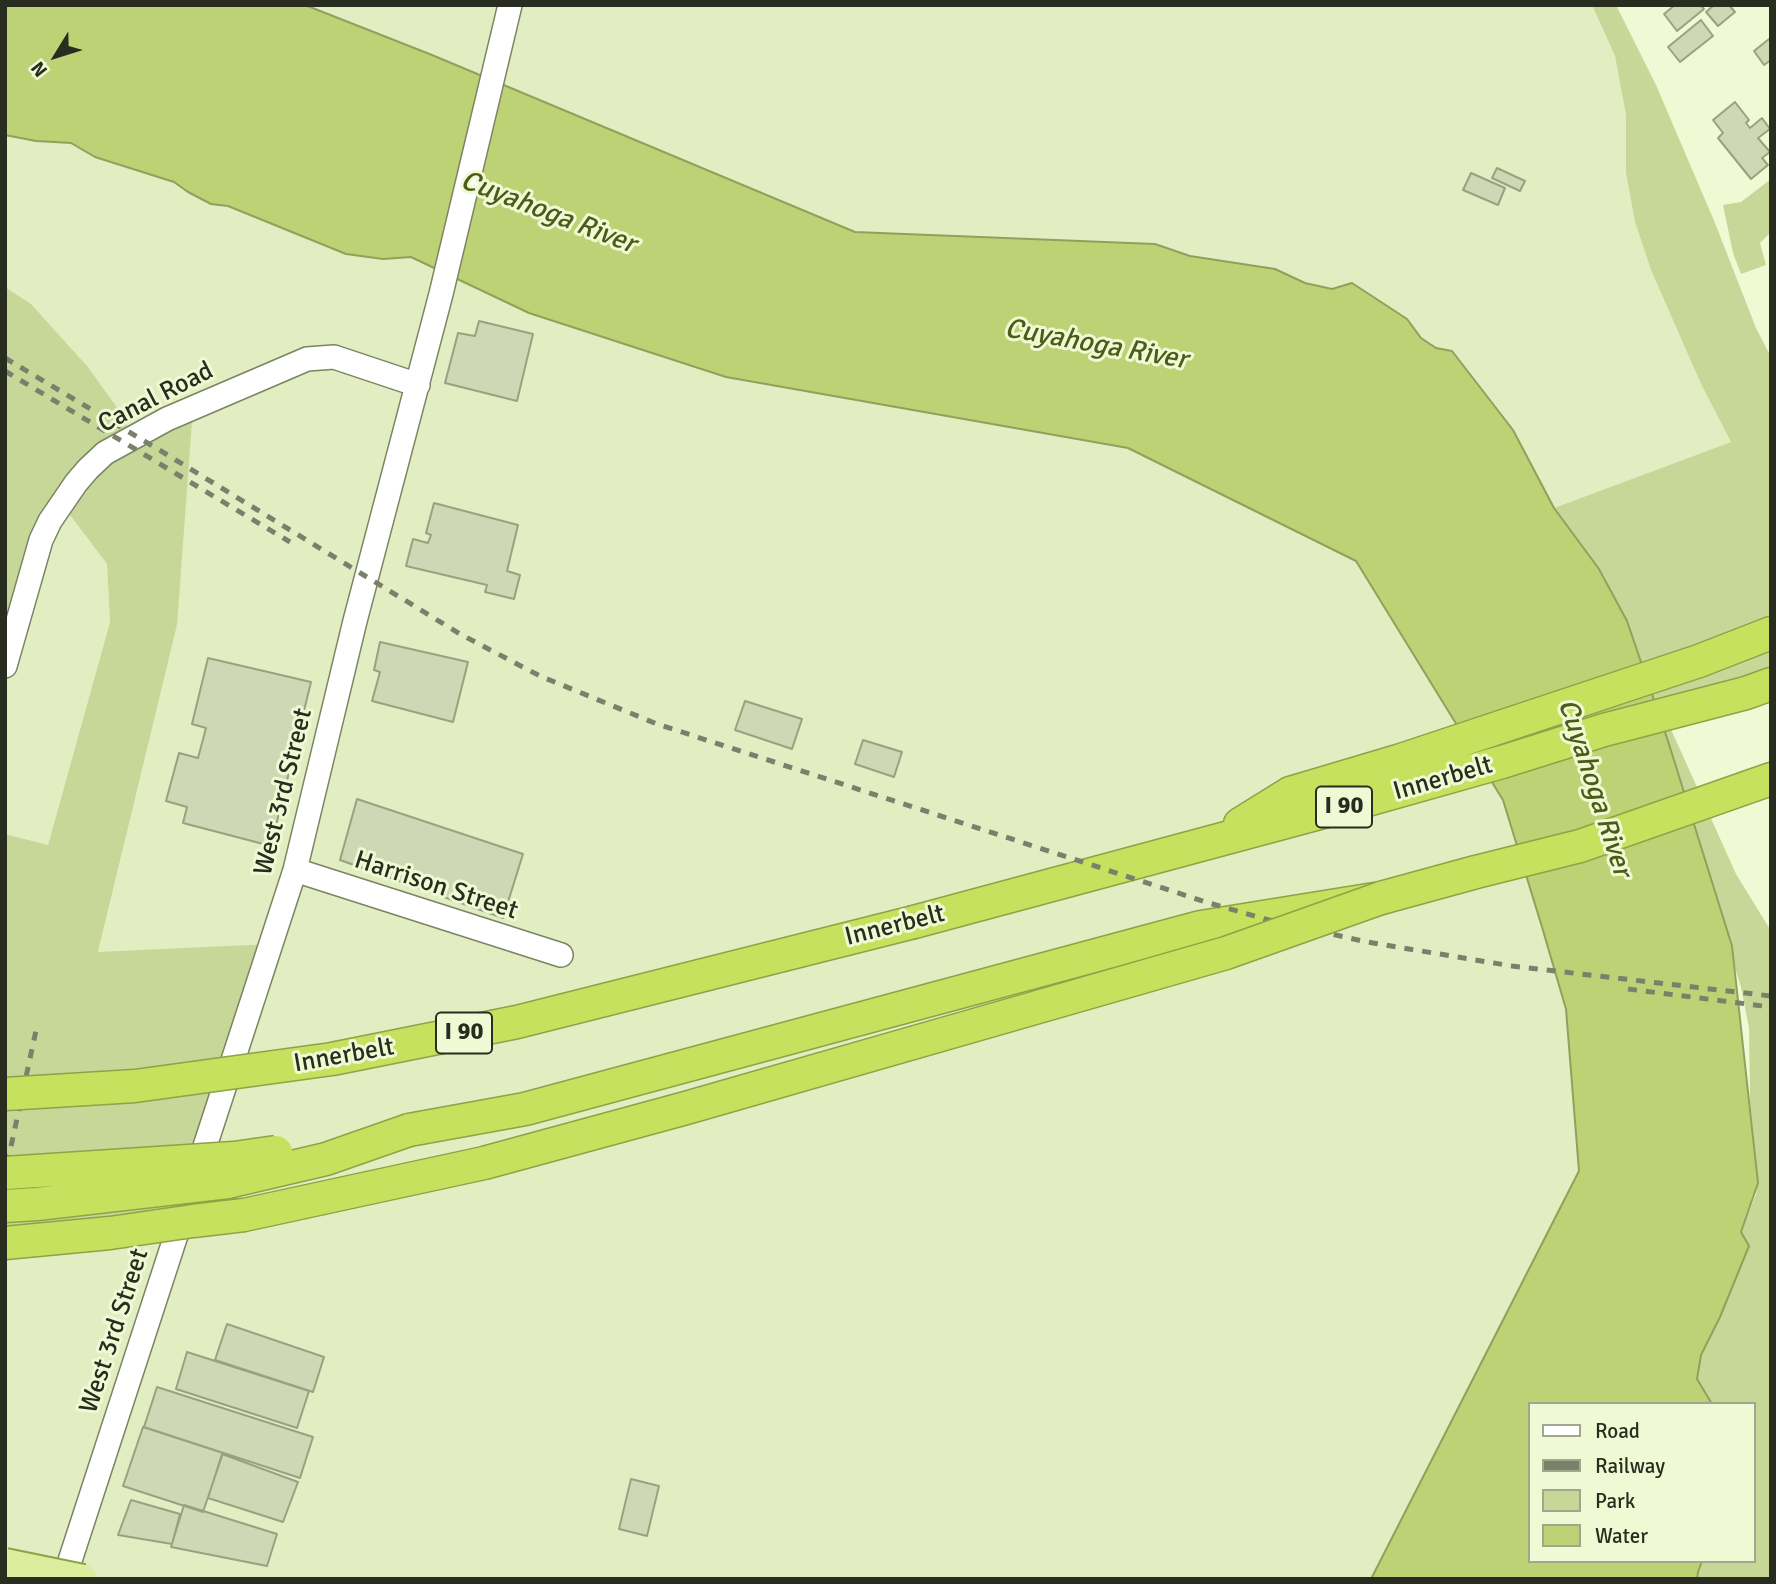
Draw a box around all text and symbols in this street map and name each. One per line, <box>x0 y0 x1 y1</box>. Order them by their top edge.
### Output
north arrow <box>21 21 91 91</box>
text: N <box>26 56 53 82</box>
water label: Cuyahoga River <box>456 164 640 262</box>
water label: Cuyahoga River <box>1002 312 1190 378</box>
street label: Canal Road <box>93 356 219 440</box>
water label: Cuyahoga River <box>1549 695 1639 881</box>
street label: West 3rd Street <box>248 705 320 879</box>
street label: Innerbelt <box>1390 750 1496 808</box>
road number: I 90 <box>1316 786 1372 828</box>
street label: Harrison Street <box>350 845 522 927</box>
street label: Innerbelt <box>842 899 948 953</box>
road number: I 90 <box>436 1013 492 1054</box>
street label: Innerbelt <box>291 1032 397 1080</box>
street label: West 3rd Street <box>74 1245 156 1417</box>
legend <box>1528 1402 1755 1563</box>
text: Road <box>1595 1418 1640 1444</box>
text: Railway <box>1595 1453 1665 1479</box>
text: Park <box>1595 1488 1635 1514</box>
text: Water <box>1595 1523 1648 1549</box>

